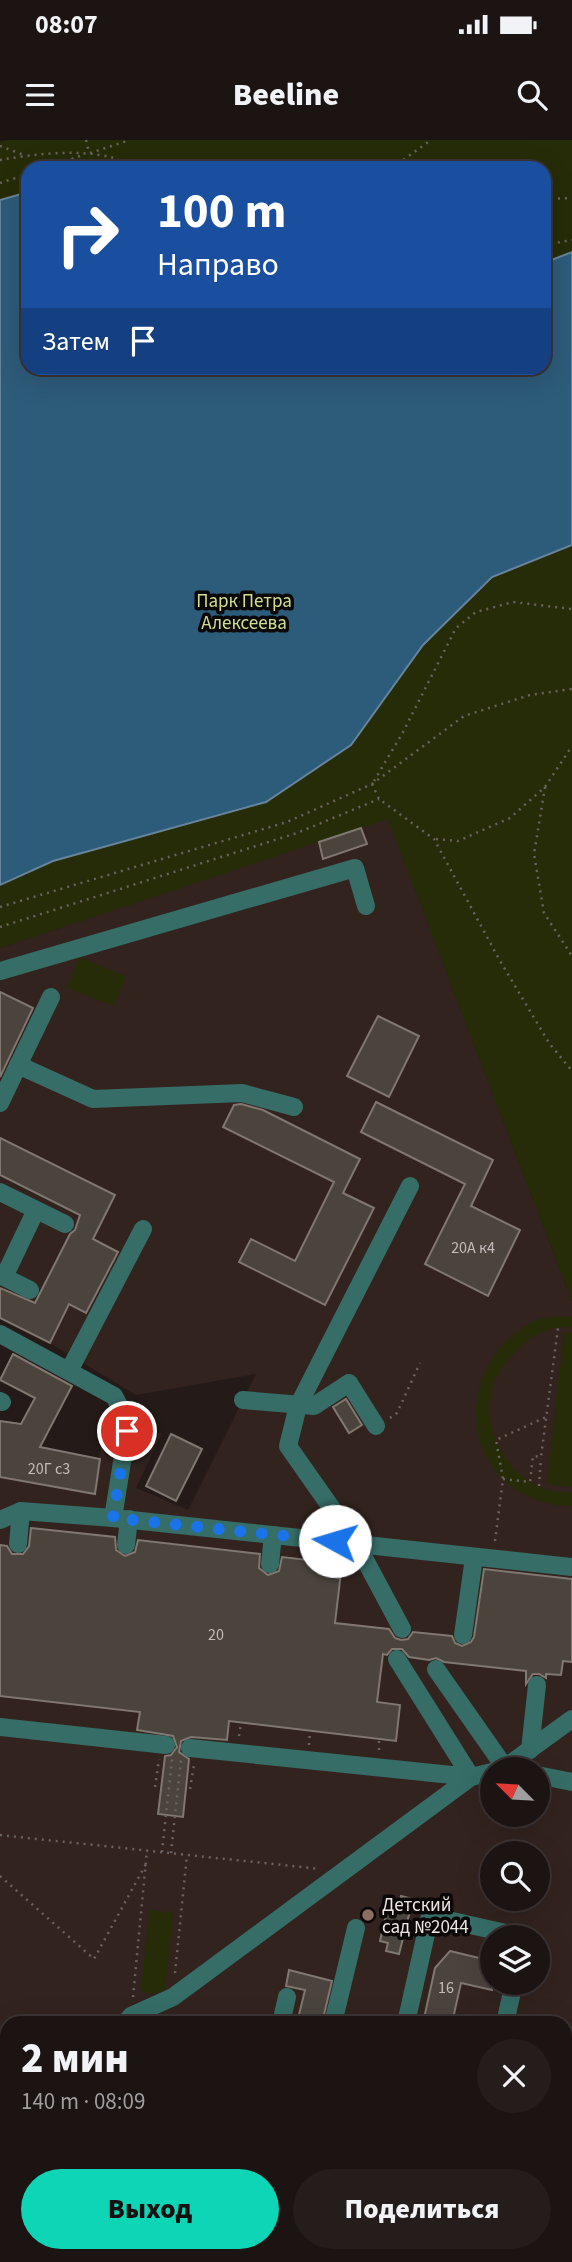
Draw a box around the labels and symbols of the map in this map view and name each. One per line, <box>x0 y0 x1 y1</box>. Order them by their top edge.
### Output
park label: Парк Петра Алексеева <box>196 588 292 637</box>
house number: 20А к4 <box>451 1237 495 1259</box>
pin <box>97 1401 157 1461</box>
house number: 20Г с3 <box>28 1458 70 1480</box>
position arrow <box>298 1504 372 1578</box>
house number: 20 <box>208 1624 224 1646</box>
north arrow <box>480 1757 550 1827</box>
place label: Детский сад №2044 <box>382 1892 469 1941</box>
marker: Детский сад №2044 <box>360 1907 376 1923</box>
house number: 16 <box>438 1977 454 1999</box>

